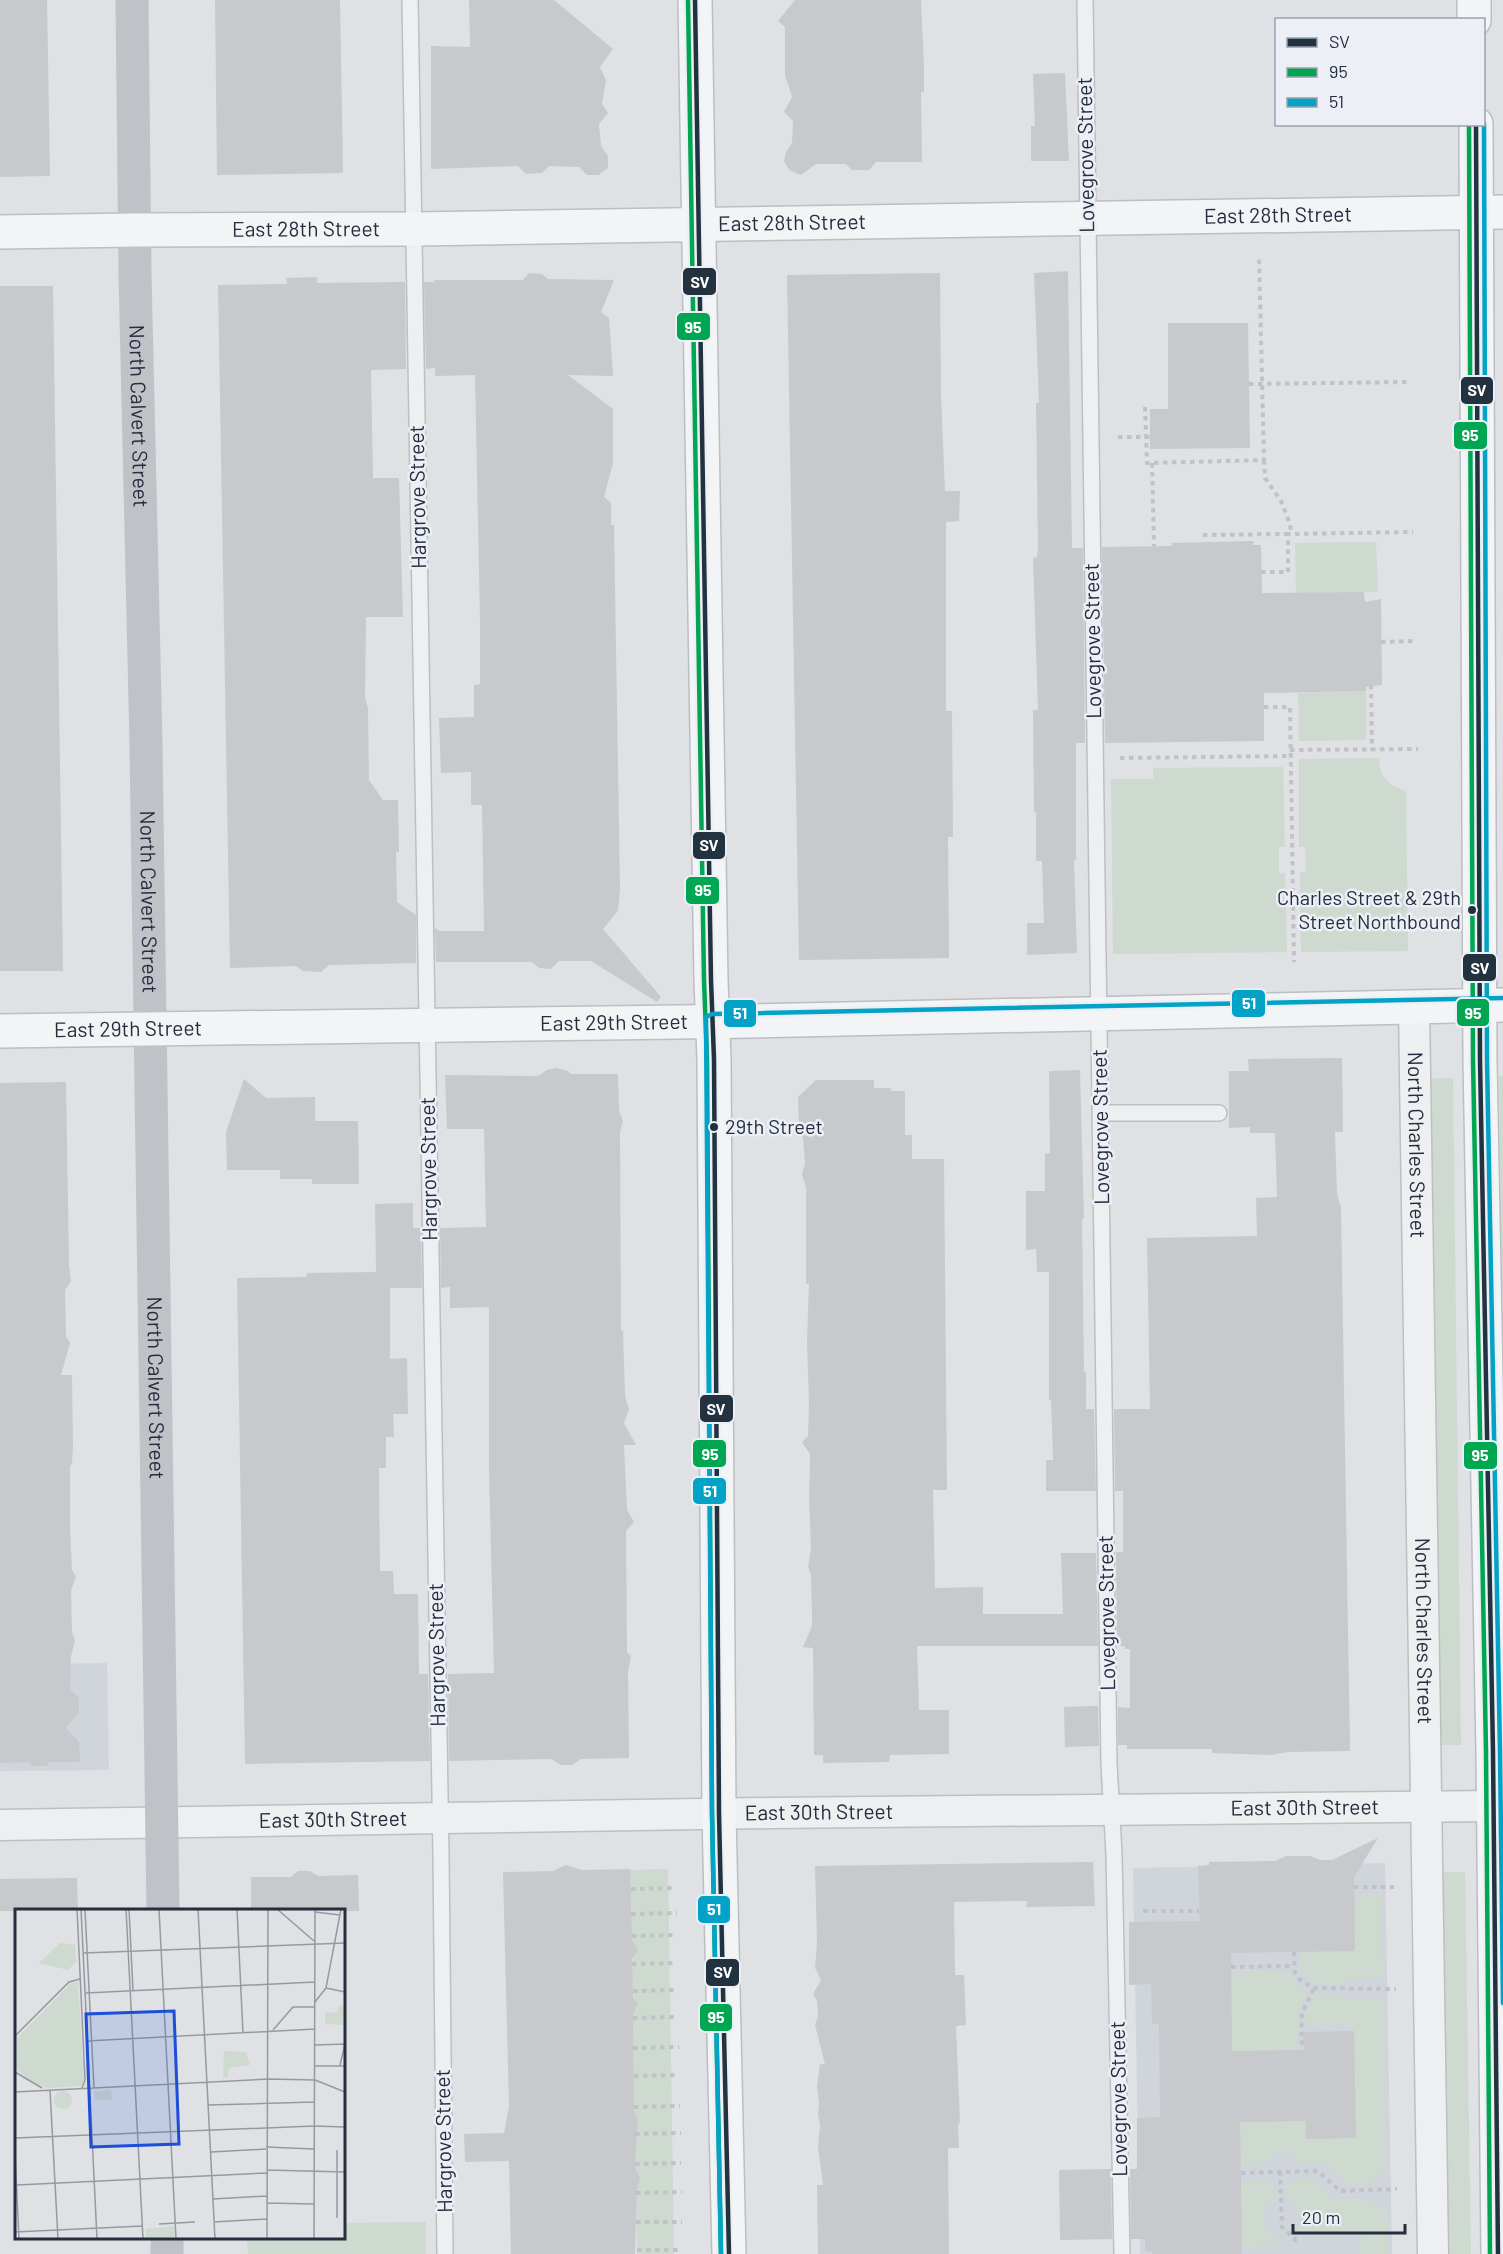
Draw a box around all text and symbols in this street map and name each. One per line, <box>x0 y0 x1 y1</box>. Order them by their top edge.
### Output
legend <box>1275 18 1485 126</box>
text: SV <box>1329 30 1350 52</box>
text: 95 <box>1329 60 1348 82</box>
street label: Lovegrove Street <box>1071 77 1098 233</box>
text: 51 <box>1329 90 1344 112</box>
street label: East 28th Street <box>1204 200 1352 228</box>
street label: East 28th Street <box>718 208 866 235</box>
street label: East 28th Street <box>232 215 380 241</box>
line badge: SV <box>682 267 717 296</box>
text: SV <box>690 272 710 291</box>
line badge: 95 <box>676 312 711 341</box>
text: 95 <box>684 317 702 336</box>
street label: North Calvert Street <box>125 324 154 508</box>
line badge: SV <box>1460 376 1494 405</box>
text: SV <box>1467 380 1487 399</box>
line badge: 95 <box>1453 421 1488 450</box>
street label: Hargrove Street <box>403 425 430 569</box>
text: 95 <box>1461 425 1479 444</box>
street label: Lovegrove Street <box>1078 563 1105 719</box>
street label: North Calvert Street <box>136 810 164 993</box>
line badge: SV <box>692 831 726 860</box>
text: SV <box>699 835 719 854</box>
line badge: 95 <box>685 876 720 905</box>
text: 95 <box>694 880 712 899</box>
place label: Charles Street & 29th Street Northbound <box>1277 885 1461 933</box>
marker: Charles Street & 29th Street Northbound <box>1466 904 1478 916</box>
line badge: SV <box>1462 953 1497 982</box>
text: SV <box>1470 958 1490 977</box>
line badge: 51 <box>1231 989 1266 1018</box>
text: 51 <box>1242 993 1256 1012</box>
line badge: 95 <box>1456 998 1490 1027</box>
line badge: 51 <box>723 999 757 1028</box>
text: 51 <box>733 1003 747 1022</box>
text: 95 <box>1464 1003 1482 1022</box>
street label: East 29th Street <box>540 1008 688 1035</box>
street label: East 29th Street <box>54 1014 202 1041</box>
street label: Lovegrove Street <box>1086 1049 1113 1205</box>
street label: North Charles Street <box>1404 1051 1432 1239</box>
street label: Hargrove Street <box>414 1097 441 1241</box>
place label: 29th Street <box>725 1114 823 1138</box>
marker: 29th Street <box>708 1121 720 1133</box>
street label: North Calvert Street <box>143 1296 171 1479</box>
line badge: SV <box>699 1394 734 1423</box>
text: SV <box>706 1399 726 1418</box>
line badge: 95 <box>692 1439 727 1468</box>
line badge: 95 <box>1463 1441 1498 1470</box>
text: 95 <box>701 1444 719 1463</box>
text: 95 <box>1471 1445 1489 1464</box>
line badge: 51 <box>692 1477 727 1505</box>
text: 51 <box>703 1481 717 1500</box>
street label: Lovegrove Street <box>1092 1535 1119 1691</box>
street label: North Charles Street <box>1411 1537 1439 1724</box>
street label: Hargrove Street <box>422 1583 449 1727</box>
street label: East 30th Street <box>1230 1793 1379 1820</box>
street label: East 30th Street <box>744 1798 893 1824</box>
street label: East 30th Street <box>258 1805 407 1832</box>
line badge: 51 <box>697 1895 731 1924</box>
text: 51 <box>707 1899 721 1918</box>
inset map <box>15 1909 345 2239</box>
line badge: SV <box>705 1958 740 1987</box>
text: SV <box>713 1962 733 1981</box>
line badge: 95 <box>699 2003 733 2032</box>
text: 95 <box>707 2007 725 2026</box>
street label: Lovegrove Street <box>1104 2021 1131 2177</box>
street label: Hargrove Street <box>429 2069 456 2213</box>
scale bar <box>1293 2197 1406 2235</box>
text: 20 m <box>1302 2206 1340 2228</box>

